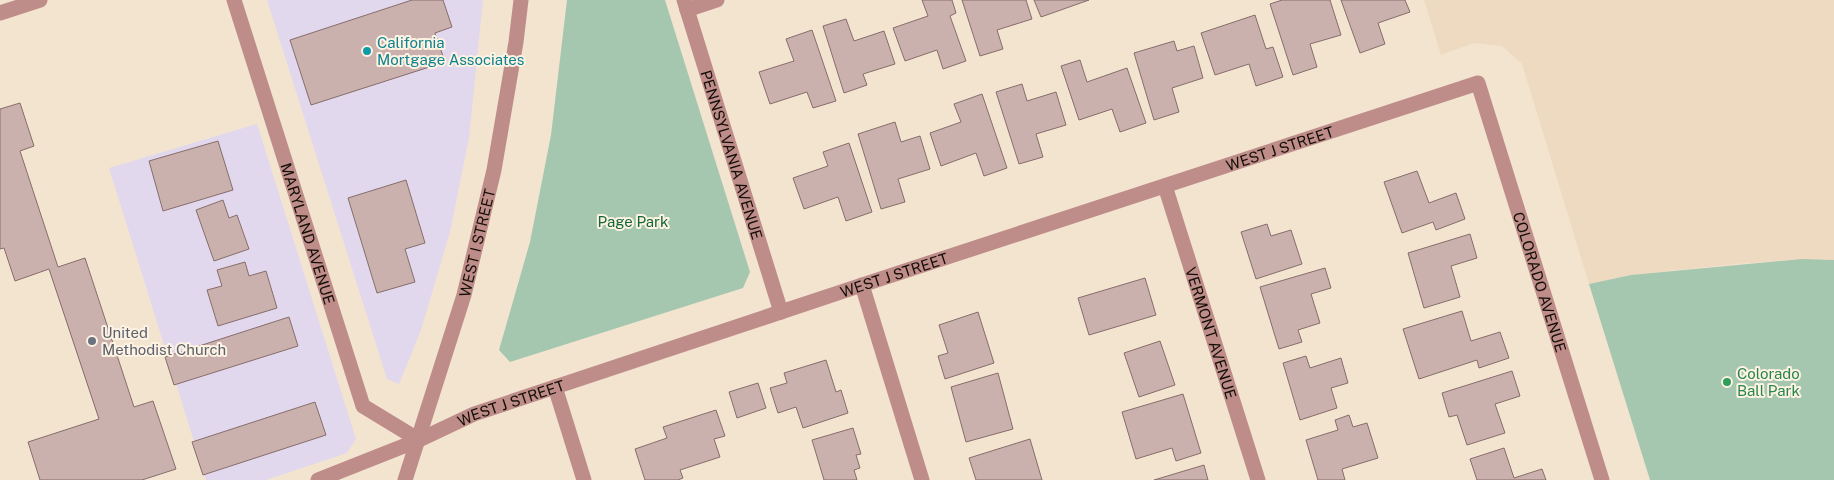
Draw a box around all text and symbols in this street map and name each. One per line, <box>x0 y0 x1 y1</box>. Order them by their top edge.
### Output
place label: California Mortgage Associates <box>377 34 524 68</box>
marker: California Mortgage Associates <box>361 45 373 57</box>
street label: PENNSYLVANIA AVENUE <box>698 68 766 241</box>
street label: WEST J STREET <box>1224 122 1336 174</box>
street label: MARYLAND AVENUE <box>278 161 339 306</box>
street label: WEST I STREET <box>455 187 498 298</box>
street label: COLORADO AVENUE <box>1510 210 1570 354</box>
park label: Page Park <box>598 213 668 230</box>
street label: WEST J STREET <box>838 249 950 300</box>
street label: VERMONT AVENUE <box>1183 265 1240 401</box>
place label: United Methodist Church <box>102 324 226 358</box>
marker: United Methodist Church <box>86 335 98 347</box>
place label: Colorado Ball Park <box>1737 365 1800 399</box>
street label: WEST J STREET <box>454 376 567 429</box>
marker: Colorado Ball Park <box>1721 376 1733 388</box>

